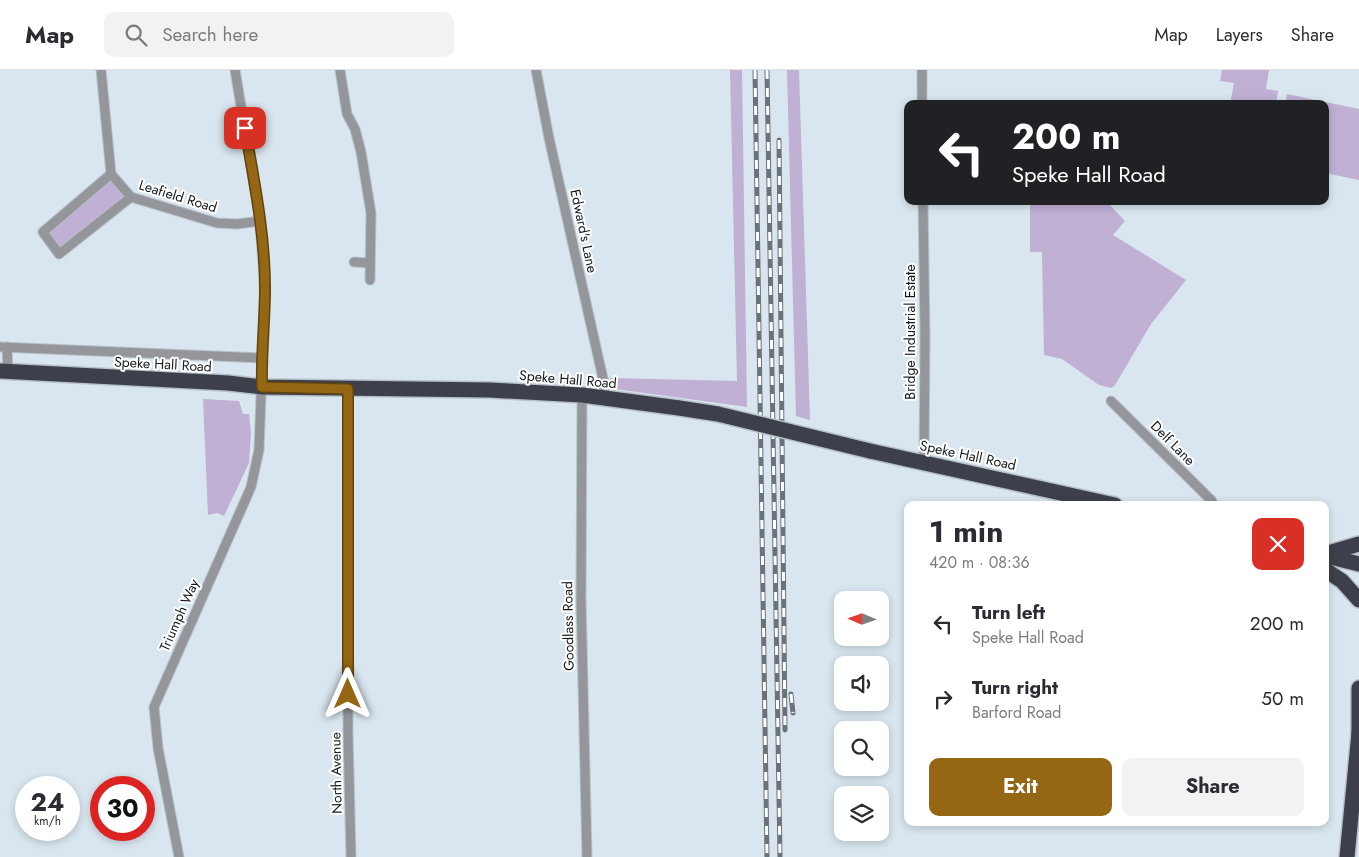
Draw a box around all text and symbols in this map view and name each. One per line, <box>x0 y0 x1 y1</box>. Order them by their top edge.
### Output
search box <box>104 12 454 57</box>
text: Map <box>25 17 74 52</box>
icon: search <box>122 21 150 49</box>
text: Search here <box>162 21 258 48</box>
text: Map <box>1154 22 1188 48</box>
text: Layers <box>1216 22 1263 48</box>
text: Share <box>1291 22 1334 48</box>
pin <box>224 107 266 149</box>
text: 200 m <box>1012 112 1121 162</box>
icon: arrive <box>231 114 259 142</box>
icon: left <box>929 120 994 185</box>
text: Speke Hall Road <box>1012 158 1166 190</box>
street label: Leafield Road <box>136 175 220 217</box>
street label: Edward's Lane <box>565 187 603 275</box>
street label: Bridge Industrial Estate <box>900 264 920 400</box>
street label: Speke Hall Road <box>114 351 212 377</box>
street label: Speke Hall Road <box>518 365 618 393</box>
street label: Delf Lane <box>1146 416 1200 470</box>
street label: Speke Hall Road <box>918 435 1018 475</box>
text: 1 min <box>929 510 1003 553</box>
button: close <box>1252 518 1304 570</box>
text: 420 m · 08:36 <box>929 551 1030 574</box>
street label: Triumph Way <box>154 575 204 654</box>
street label: Goodlass Road <box>557 581 579 671</box>
north arrow <box>834 591 889 646</box>
map controls <box>834 591 889 841</box>
text: Turn left <box>972 599 1045 626</box>
icon: left <box>929 610 957 638</box>
text: 200 m <box>1250 610 1304 637</box>
text: Speke Hall Road <box>972 626 1084 649</box>
button: sound <box>834 656 889 711</box>
position arrow <box>321 667 373 719</box>
text: Turn right <box>972 674 1058 701</box>
icon: right <box>929 685 957 713</box>
text: 50 m <box>1261 685 1304 712</box>
text: Barford Road <box>972 701 1061 724</box>
button: search <box>834 721 889 776</box>
street label: North Avenue <box>325 732 347 814</box>
button: Exit <box>929 758 1112 816</box>
button: Share <box>1122 758 1304 816</box>
speed limit sign: 30 <box>90 776 155 841</box>
text: 24 <box>31 784 64 820</box>
button: layers <box>834 786 889 841</box>
text: km/h <box>34 812 61 830</box>

